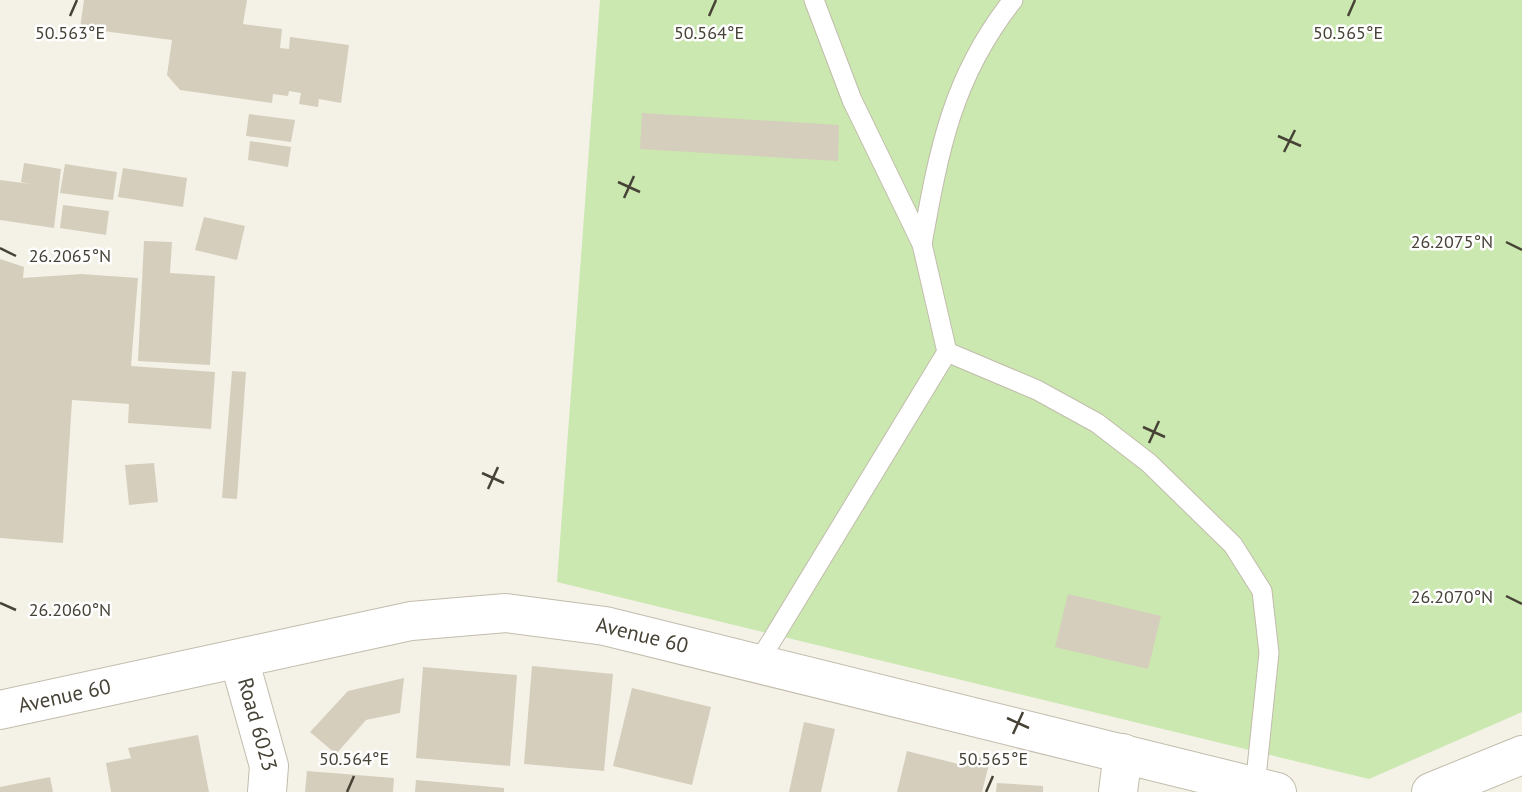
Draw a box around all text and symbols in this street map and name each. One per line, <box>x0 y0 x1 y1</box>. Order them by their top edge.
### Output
text: 50.563°E <box>35 21 105 44</box>
text: 50.564°E <box>674 21 744 44</box>
text: 50.565°E <box>1313 21 1383 44</box>
text: 26.2075°N <box>1411 230 1493 253</box>
text: 26.2065°N <box>29 244 111 267</box>
text: 26.2070°N <box>1411 585 1493 608</box>
text: 26.2060°N <box>29 598 111 621</box>
street label: Avenue 60 <box>595 611 691 659</box>
street label: Avenue 60 <box>16 672 113 719</box>
street label: Road 6023 <box>232 675 284 774</box>
text: 50.564°E <box>319 747 389 770</box>
text: 50.565°E <box>958 747 1028 770</box>

